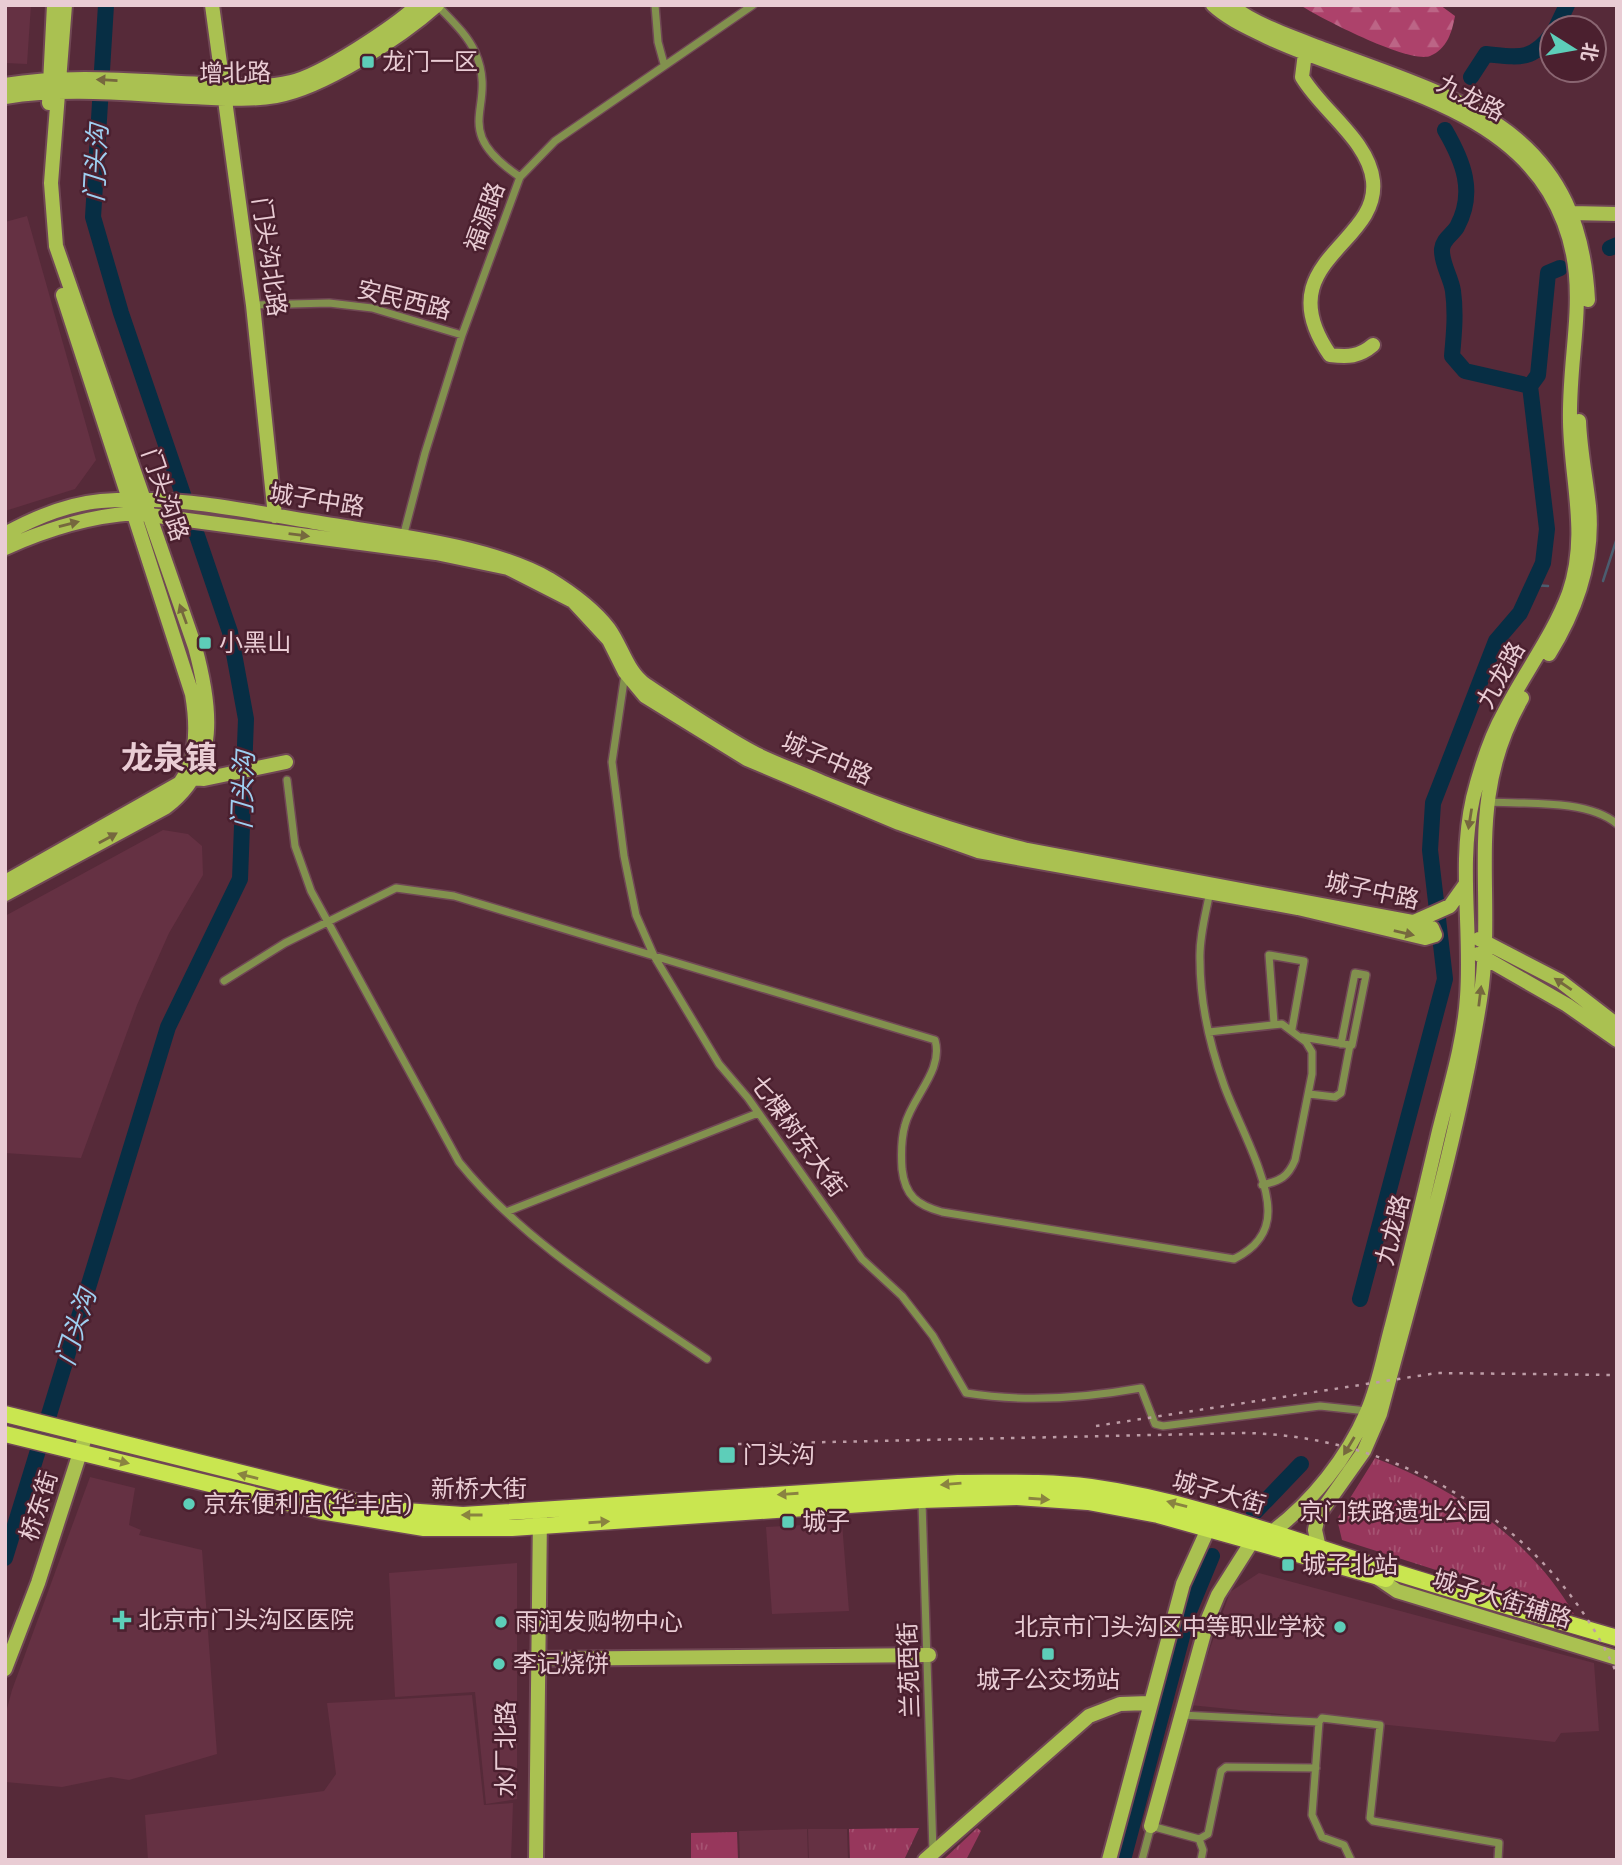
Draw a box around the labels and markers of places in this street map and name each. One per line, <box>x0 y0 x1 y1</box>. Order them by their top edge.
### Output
place label: 龙门一区 <box>382 46 478 75</box>
marker: 龙门一区 <box>360 54 376 70</box>
place label: 小黑山 <box>219 627 291 656</box>
marker: 小黑山 <box>197 635 213 651</box>
place label: 门头沟 <box>743 1439 815 1468</box>
marker: 门头沟 <box>717 1445 737 1465</box>
place label: 京东便利店(华丰店) <box>203 1488 412 1517</box>
marker: 京东便利店(华丰店) <box>181 1496 197 1512</box>
place label: 城子 <box>802 1506 850 1535</box>
marker: 城子 <box>780 1514 796 1530</box>
place label: 城子北站 <box>1302 1549 1398 1578</box>
marker: 城子北站 <box>1280 1557 1296 1573</box>
place label: 北京市门头沟区医院 <box>138 1604 354 1633</box>
place label: 雨润发购物中心 <box>515 1606 683 1635</box>
marker: 北京市门头沟区医院 <box>112 1610 132 1630</box>
place label: 北京市门头沟区中等职业学校 <box>1014 1611 1326 1640</box>
marker: 雨润发购物中心 <box>493 1614 509 1630</box>
marker: 北京市门头沟区中等职业学校 <box>1332 1619 1348 1635</box>
marker: 城子公交场站 <box>1040 1646 1056 1662</box>
place label: 李记烧饼 <box>513 1648 609 1677</box>
marker: 李记烧饼 <box>491 1656 507 1672</box>
place label: 城子公交场站 <box>976 1664 1120 1693</box>

